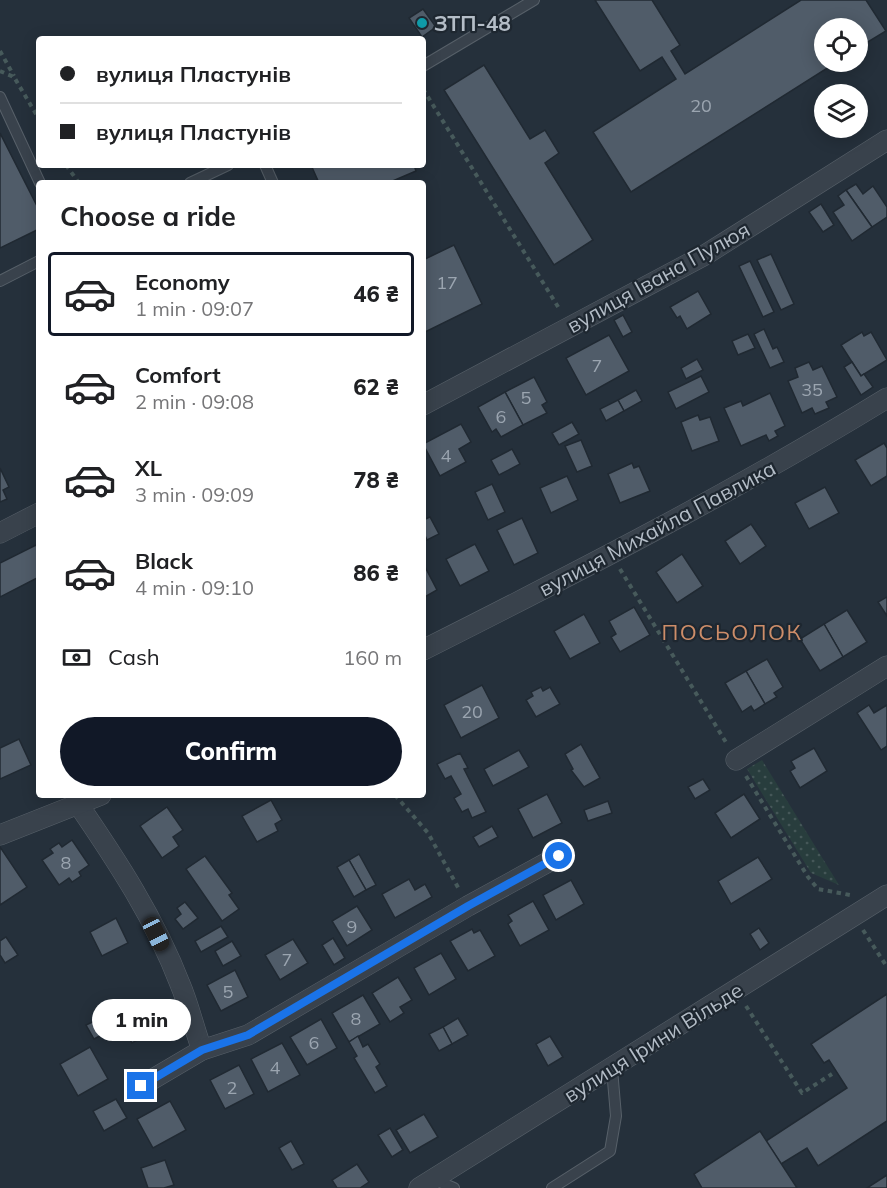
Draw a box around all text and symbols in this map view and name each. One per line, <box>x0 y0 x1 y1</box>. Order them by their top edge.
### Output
place label: ЗТП-48 <box>434 10 511 36</box>
marker: ЗТП-48 <box>415 16 429 30</box>
map controls <box>814 18 868 138</box>
button: locate <box>814 18 868 72</box>
text: вулиця Пластунів <box>96 60 291 88</box>
button: layers <box>814 84 868 138</box>
house number: 20 <box>690 94 712 117</box>
text: вулиця Пластунів <box>96 118 291 146</box>
text: Choose a ride <box>60 199 236 233</box>
street label: вулиця Івана Пулюя <box>562 216 754 338</box>
icon: car <box>63 267 117 321</box>
text: Economy <box>135 268 230 296</box>
house number: 17 <box>436 271 458 294</box>
text: 46 ₴ <box>353 280 399 308</box>
text: 1 min · 09:07 <box>135 296 254 321</box>
house number: 7 <box>592 354 602 377</box>
icon: car <box>63 360 117 414</box>
text: Comfort <box>135 361 221 389</box>
text: 62 ₴ <box>353 373 399 401</box>
house number: 35 <box>801 378 823 401</box>
house number: 5 <box>521 386 532 409</box>
text: 2 min · 09:08 <box>135 389 254 414</box>
house number: 6 <box>496 405 506 428</box>
house number: 4 <box>441 444 452 467</box>
icon: car <box>63 453 117 507</box>
text: XL <box>135 454 162 482</box>
street label: вулиця Михайла Павлика <box>534 454 780 602</box>
text: 78 ₴ <box>353 466 399 494</box>
text: 3 min · 09:09 <box>135 482 254 507</box>
icon: car <box>63 546 117 600</box>
text: Black <box>135 547 193 575</box>
text: 86 ₴ <box>353 559 399 587</box>
text: 4 min · 09:10 <box>135 575 254 600</box>
district label: ПОСЬОЛОК <box>662 618 802 646</box>
icon: cash <box>60 641 93 674</box>
text: Cash <box>108 643 160 671</box>
text: 160 m <box>343 645 402 670</box>
house number: 20 <box>461 700 483 723</box>
button: Confirm <box>60 717 402 786</box>
route start <box>545 842 572 869</box>
house number: 8 <box>61 851 71 874</box>
car <box>140 914 172 954</box>
house number: 9 <box>347 915 357 938</box>
house number: 7 <box>282 948 292 971</box>
street label: вулиця Ірини Вільде <box>559 976 747 1108</box>
house number: 5 <box>223 980 234 1003</box>
callout: 1 min <box>92 999 190 1041</box>
text: 1 min <box>115 1007 168 1032</box>
house number: 8 <box>351 1007 361 1030</box>
house number: 6 <box>309 1031 319 1054</box>
house number: 4 <box>270 1056 281 1079</box>
route end <box>127 1072 154 1099</box>
house number: 2 <box>227 1076 237 1099</box>

